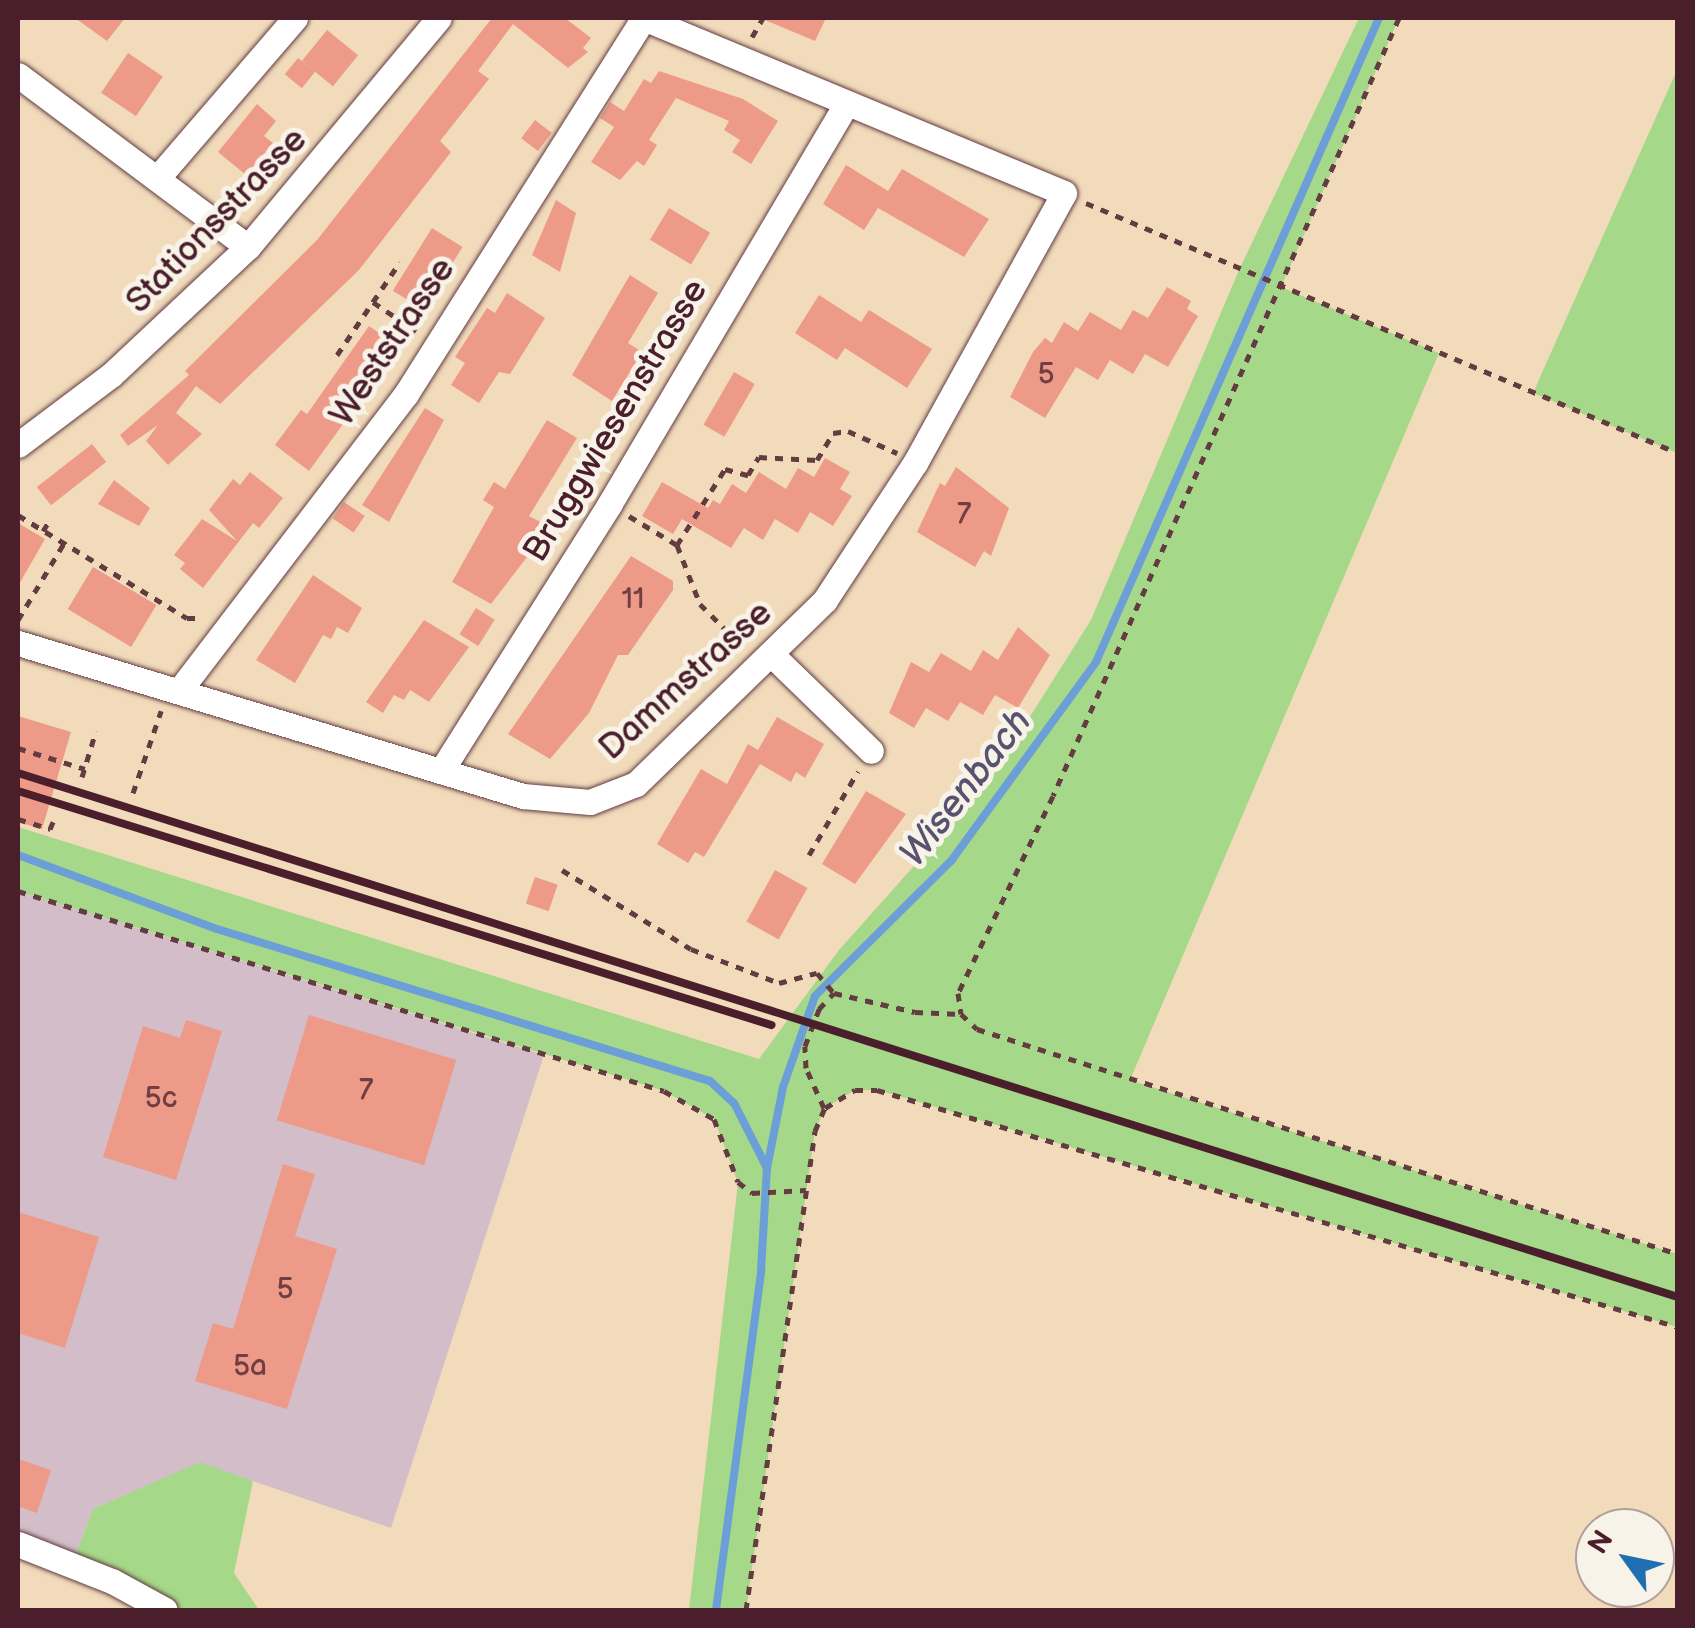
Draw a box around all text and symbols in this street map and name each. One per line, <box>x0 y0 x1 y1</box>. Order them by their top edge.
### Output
street label: Stationsstrasse <box>118 119 316 323</box>
street label: Weststrasse <box>321 250 465 434</box>
street label: Bruggwiesenstrasse <box>515 272 717 570</box>
house number: 5 <box>1037 356 1055 392</box>
house number: 7 <box>957 496 971 532</box>
house number: 11 <box>621 581 645 617</box>
street label: Dammstrasse <box>591 592 781 770</box>
water label: Wisenbach <box>890 700 1042 876</box>
house number: 7 <box>359 1072 373 1108</box>
house number: 5c <box>144 1080 178 1116</box>
house number: 5 <box>276 1271 294 1307</box>
house number: 5a <box>233 1348 267 1384</box>
north arrow <box>1575 1508 1675 1608</box>
text: N <box>1582 1525 1621 1560</box>

